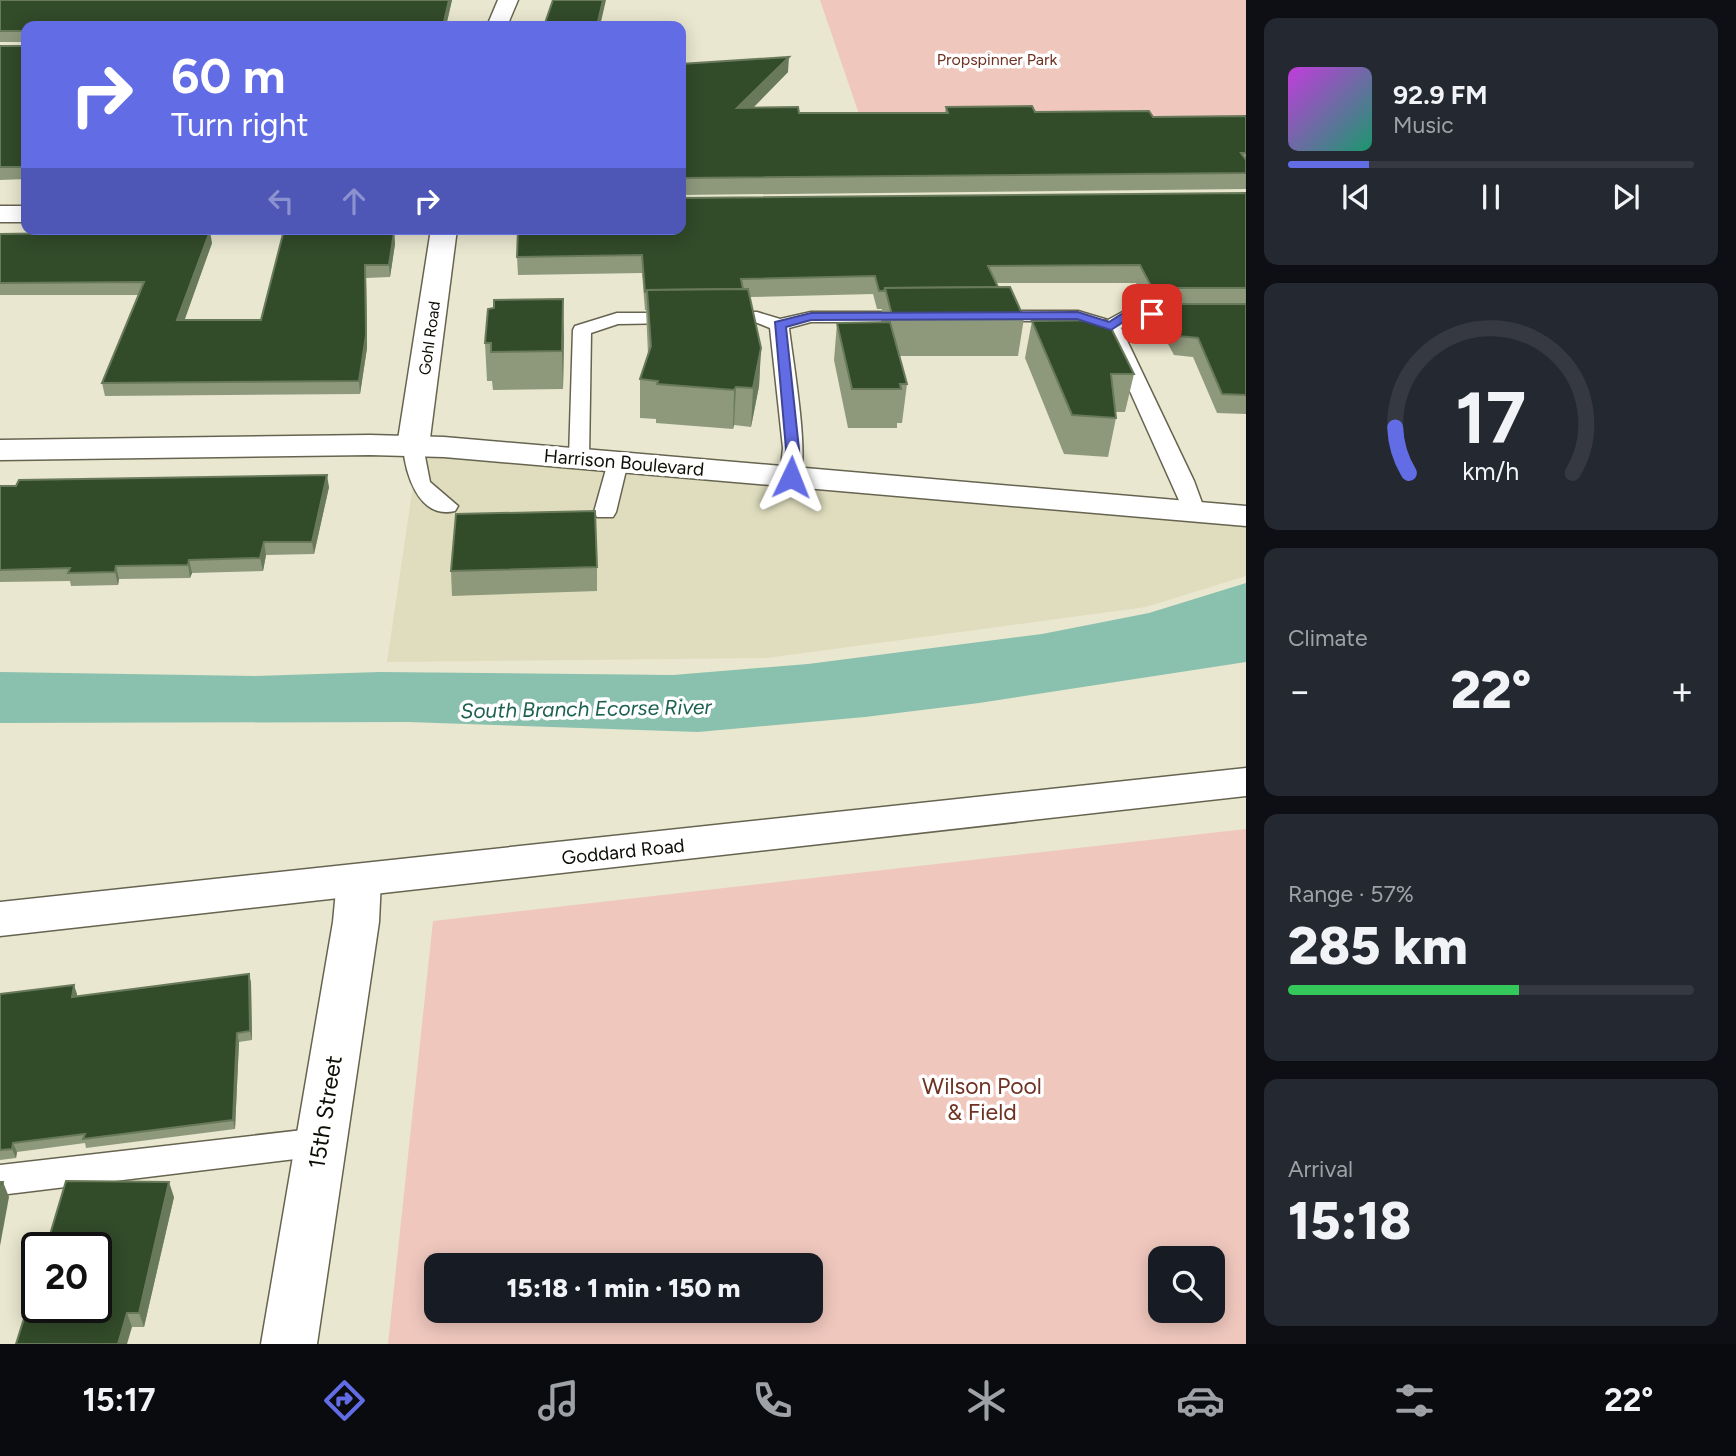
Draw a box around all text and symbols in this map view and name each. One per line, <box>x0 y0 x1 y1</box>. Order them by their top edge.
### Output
text: 60 m <box>171 46 286 105</box>
icon: right <box>56 49 147 140</box>
park label: Propspinner Park <box>937 50 1057 69</box>
text: 92.9 FM <box>1393 79 1488 111</box>
text: Turn right <box>171 106 309 144</box>
text: Music <box>1393 111 1454 139</box>
icon: previous <box>1337 178 1375 216</box>
icon: pause <box>1472 178 1510 216</box>
icon: next <box>1607 178 1645 216</box>
icon: left <box>262 182 300 220</box>
icon: ahead <box>335 182 373 220</box>
icon: right <box>408 182 446 220</box>
pin <box>1122 284 1182 344</box>
icon: arrive <box>1133 295 1171 333</box>
street label: Gohl Road <box>415 300 444 376</box>
text: 17 <box>1455 374 1527 461</box>
position arrow <box>754 440 828 514</box>
street label: Harrison Boulevard <box>543 444 705 481</box>
text: km/h <box>1462 456 1520 486</box>
text: Climate <box>1288 624 1367 652</box>
text: 22° <box>1450 659 1532 721</box>
text: − <box>1288 668 1312 714</box>
text: + <box>1670 668 1694 714</box>
water label: South Branch Ecorse River <box>460 694 713 723</box>
street label: Goddard Road <box>560 834 686 869</box>
text: Range · 57% <box>1288 880 1414 908</box>
text: 285 km <box>1288 915 1468 977</box>
street label: 15th Street <box>302 1053 348 1171</box>
park label: Wilson Pool & Field <box>922 1072 1042 1126</box>
text: Arrival <box>1288 1155 1353 1183</box>
text: 15:18 <box>1288 1190 1411 1252</box>
speed limit sign: 20 <box>21 1232 112 1323</box>
map controls <box>1148 1246 1225 1323</box>
button: search <box>1148 1246 1225 1323</box>
text: 15:18 · 1 min · 150 m <box>506 1272 741 1304</box>
icon: directions <box>320 1376 369 1425</box>
icon: music <box>534 1376 583 1425</box>
icon: phone <box>748 1376 797 1425</box>
icon: climate <box>962 1376 1011 1425</box>
icon: car <box>1176 1376 1225 1425</box>
icon: filters <box>1390 1376 1439 1425</box>
text: 15:17 <box>82 1381 156 1419</box>
text: 22° <box>1604 1381 1653 1419</box>

